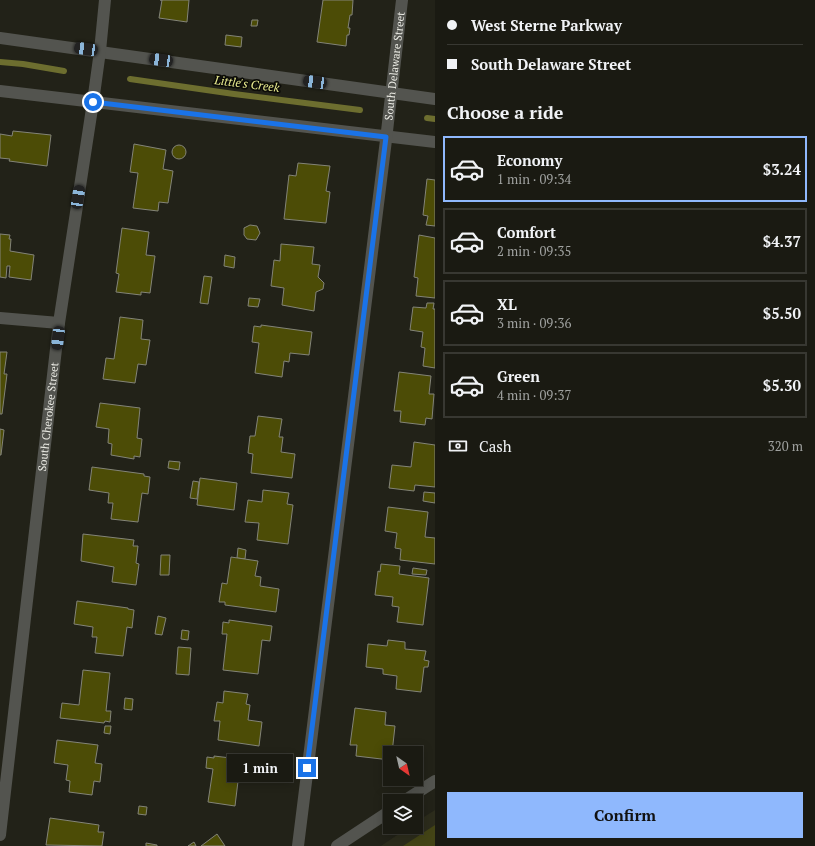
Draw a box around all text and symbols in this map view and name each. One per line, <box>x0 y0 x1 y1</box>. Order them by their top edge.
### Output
street label: South Delaware Street <box>381 11 408 121</box>
text: West Sterne Parkway <box>471 15 622 35</box>
car <box>73 41 99 57</box>
car <box>148 52 174 68</box>
text: South Delaware Street <box>471 54 631 74</box>
water label: Little's Creek <box>213 72 281 95</box>
car <box>302 74 328 90</box>
route start <box>84 93 102 111</box>
text: Choose a ride <box>447 100 563 124</box>
text: Economy <box>497 150 562 170</box>
icon: car <box>449 151 485 187</box>
text: $3.24 <box>763 159 801 179</box>
text: 1 min · 09:34 <box>497 170 571 188</box>
car <box>70 184 86 210</box>
text: Comfort <box>497 222 556 242</box>
icon: car <box>449 223 485 259</box>
text: $4.37 <box>763 231 801 251</box>
text: 2 min · 09:35 <box>497 242 571 260</box>
text: XL <box>497 294 517 314</box>
icon: car <box>449 295 485 331</box>
text: $5.50 <box>763 303 801 323</box>
text: 3 min · 09:36 <box>497 314 571 332</box>
car <box>51 325 65 351</box>
street label: South Cherokee Street <box>35 361 61 472</box>
text: Green <box>497 366 540 386</box>
icon: car <box>449 367 485 403</box>
text: $5.30 <box>763 375 801 395</box>
text: 4 min · 09:37 <box>497 386 571 404</box>
icon: cash <box>447 435 469 457</box>
text: Cash <box>479 436 512 456</box>
text: 320 m <box>768 437 803 455</box>
north arrow <box>383 746 423 786</box>
map controls <box>383 746 423 834</box>
callout: 1 min <box>227 754 293 782</box>
text: 1 min <box>242 759 278 777</box>
route end <box>298 759 316 777</box>
button: Confirm <box>447 792 803 838</box>
button: layers <box>383 794 423 834</box>

